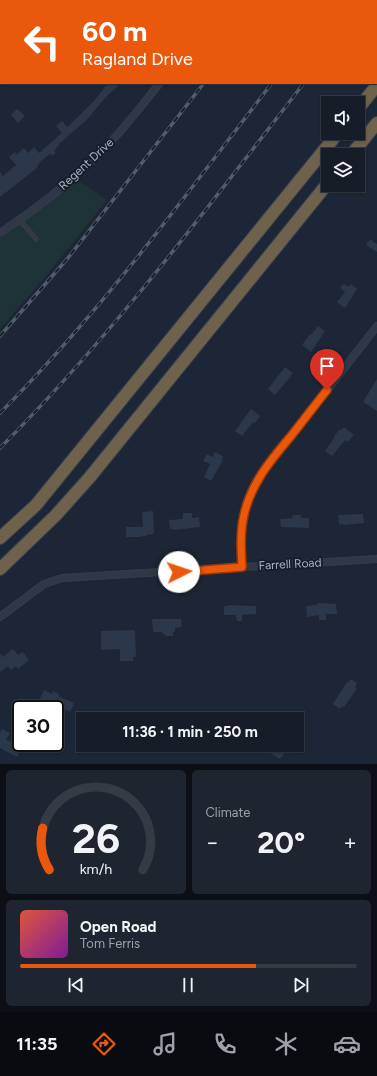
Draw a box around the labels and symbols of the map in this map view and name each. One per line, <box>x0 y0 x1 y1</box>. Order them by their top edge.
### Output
street label: Regent Drive <box>56 135 117 193</box>
pin <box>310 349 344 390</box>
position arrow <box>158 551 200 593</box>
street label: Farrell Road <box>258 555 322 573</box>
speed limit sign: 30 <box>12 700 64 752</box>

